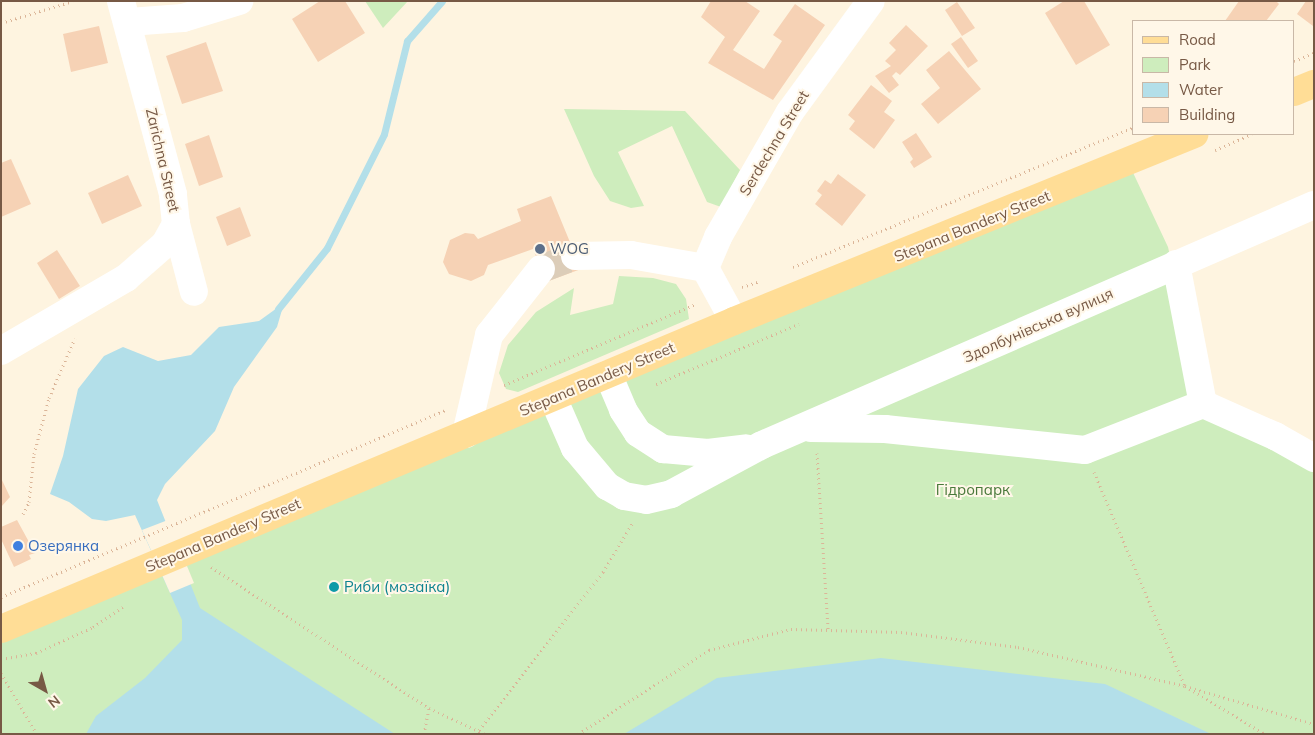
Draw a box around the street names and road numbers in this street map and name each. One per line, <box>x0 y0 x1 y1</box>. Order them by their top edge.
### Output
street label: Serdechna Street <box>736 87 812 199</box>
street label: Zarichna Street <box>142 106 184 214</box>
street label: Stepana Bandery Street <box>891 186 1053 266</box>
street label: Здолбунівська вулиця <box>960 284 1116 366</box>
street label: Stepana Bandery Street <box>517 338 677 420</box>
street label: Stepana Bandery Street <box>143 494 303 576</box>

